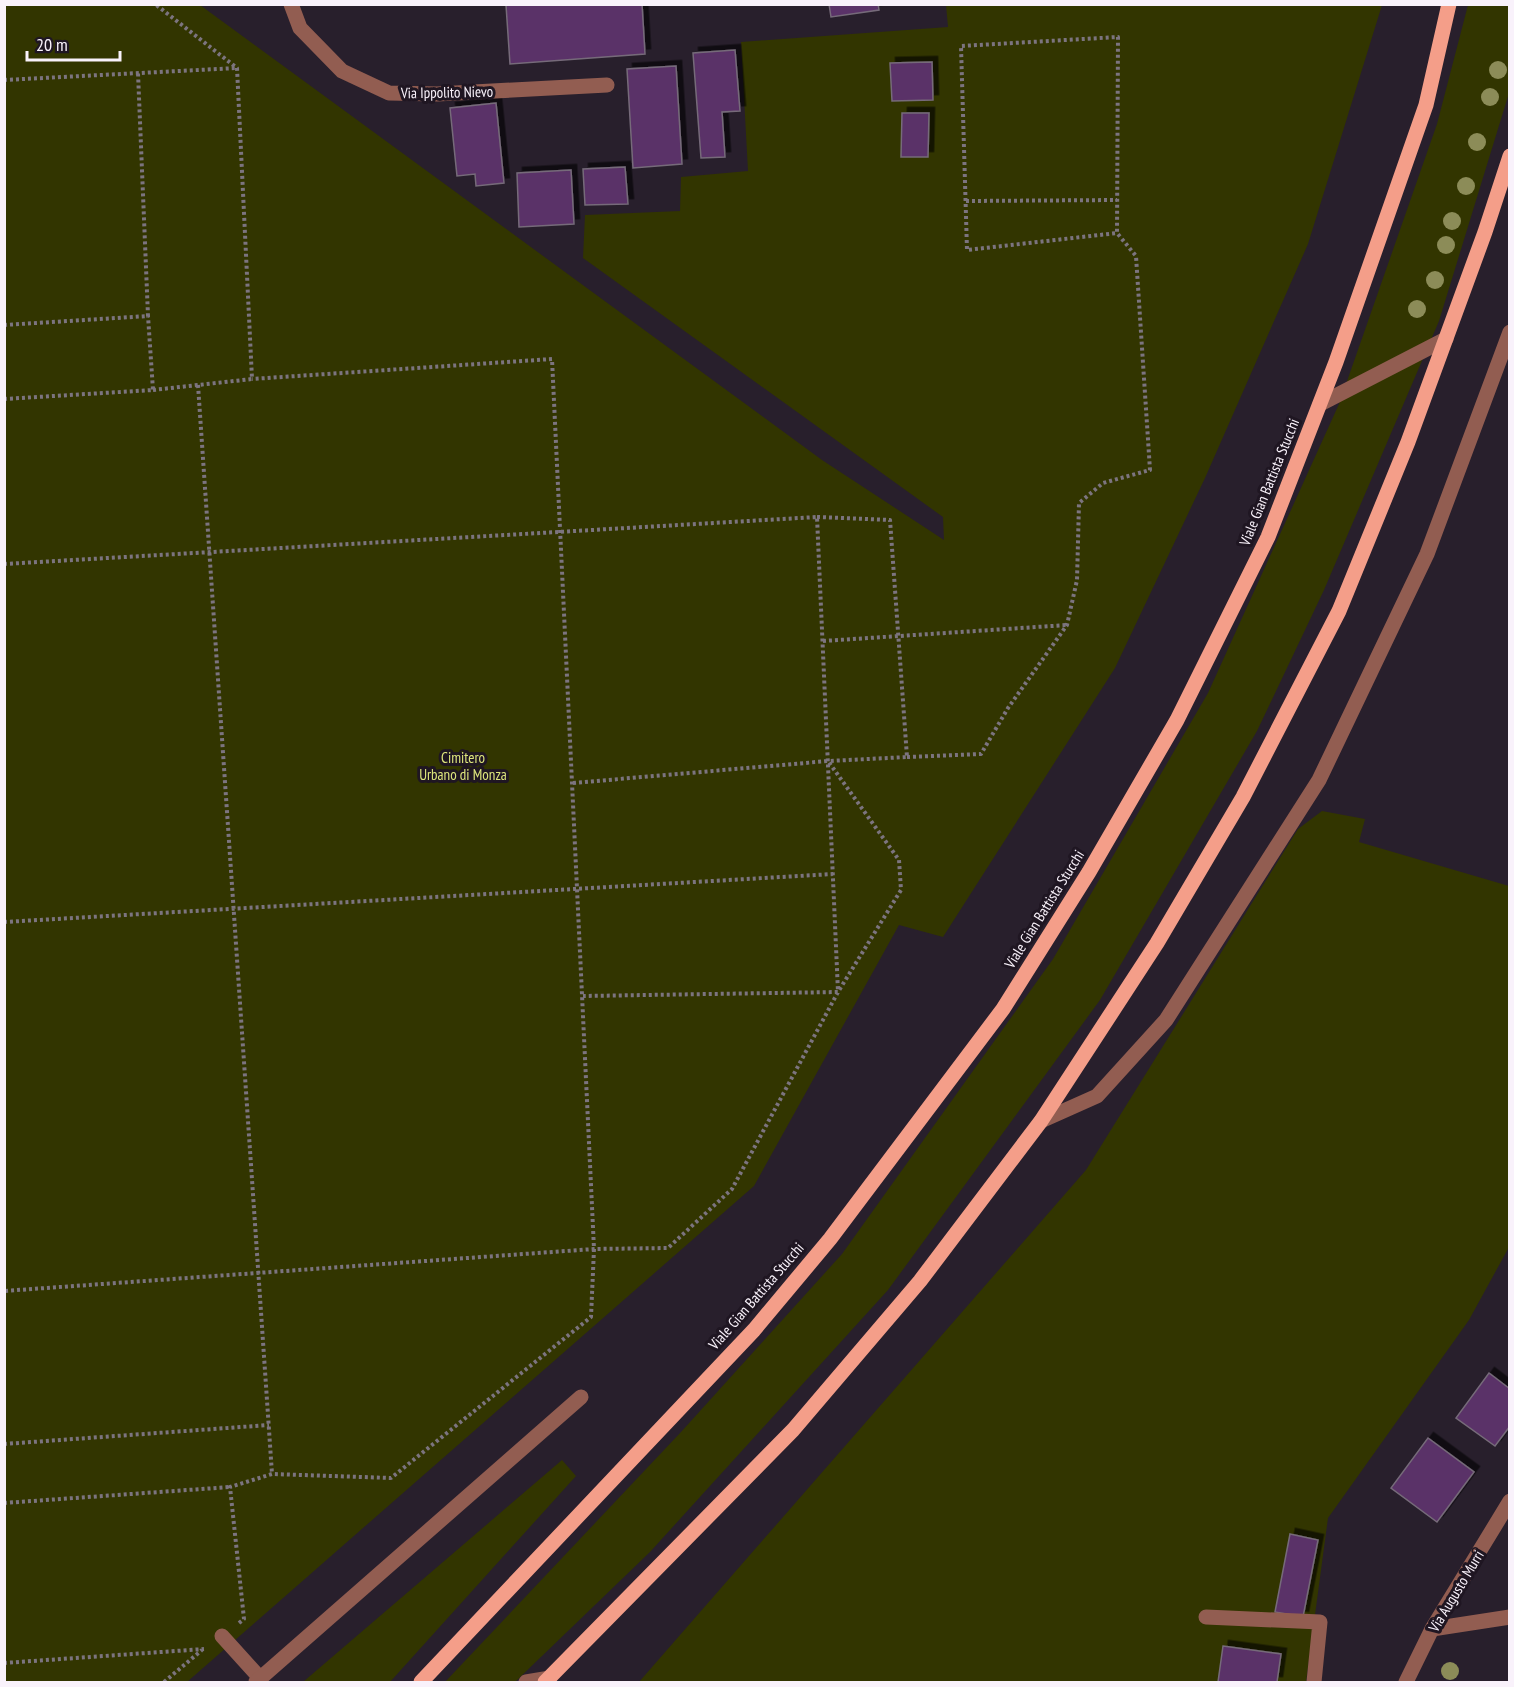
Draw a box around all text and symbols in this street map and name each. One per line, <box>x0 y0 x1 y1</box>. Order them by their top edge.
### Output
scale bar <box>27 24 120 62</box>
text: 20 m <box>36 33 68 56</box>
street label: Via Ippolito Nievo <box>400 82 493 102</box>
street label: Viale Gian Battista Stucchi <box>1234 416 1303 549</box>
park label: Cimitero Urbano di Monza <box>419 748 507 784</box>
street label: Viale Gian Battista Stucchi <box>999 846 1088 972</box>
street label: Viale Gian Battista Stucchi <box>704 1239 808 1354</box>
street label: Via Augusto Murri <box>1424 1547 1488 1636</box>

